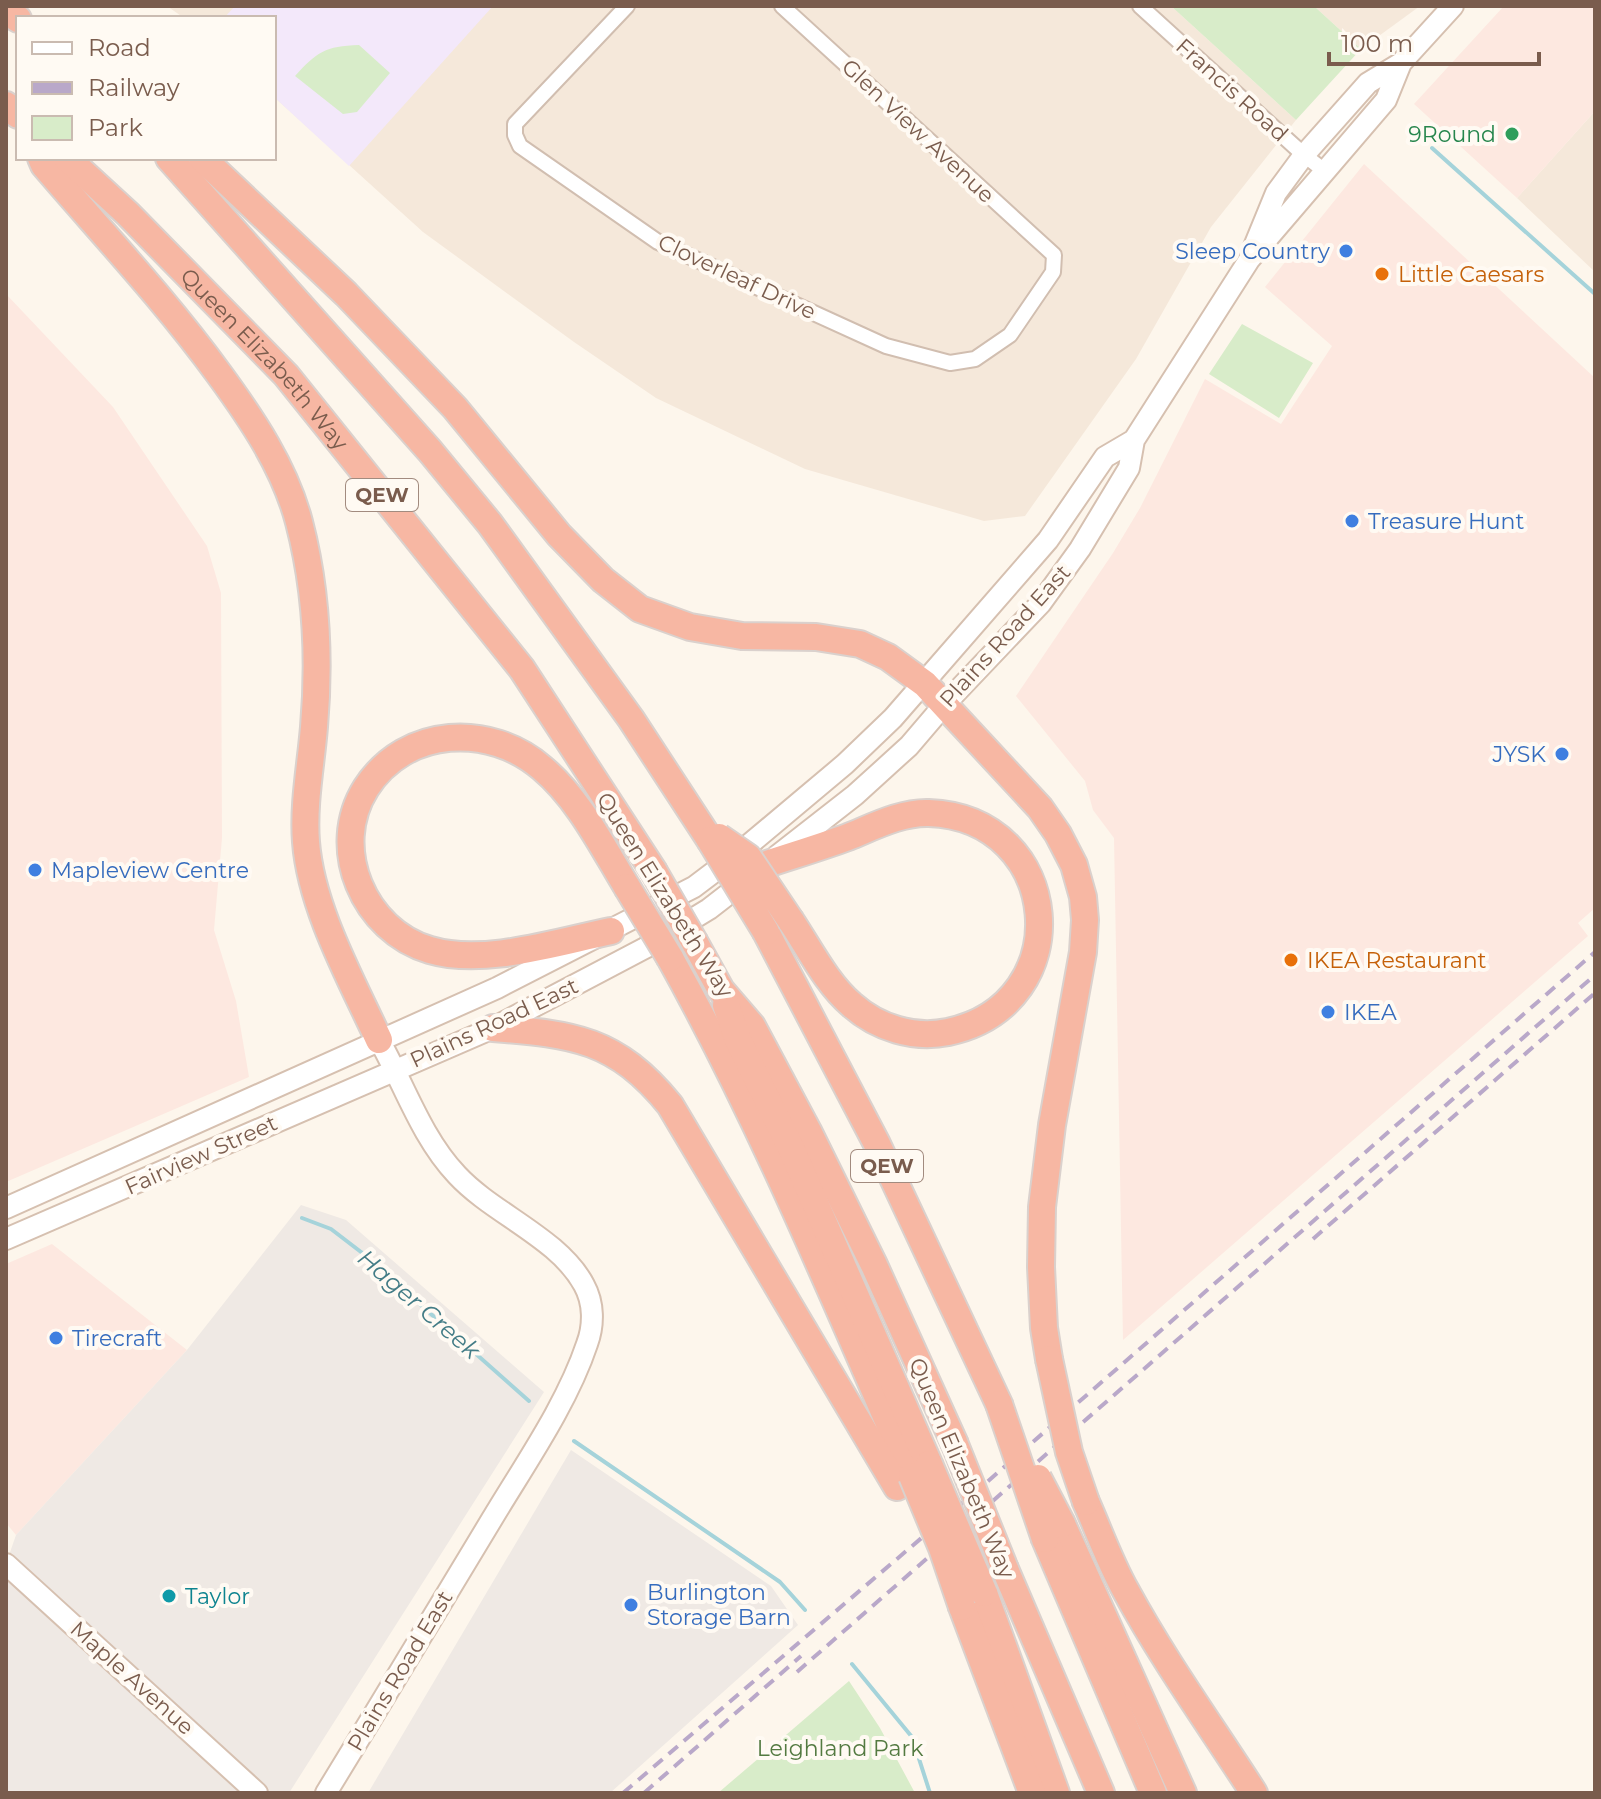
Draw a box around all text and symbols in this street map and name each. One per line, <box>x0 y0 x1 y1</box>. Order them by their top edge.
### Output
legend <box>16 16 276 160</box>
scale bar <box>1329 16 1539 66</box>
text: 100 m <box>1341 29 1413 58</box>
text: Road <box>88 33 151 62</box>
street label: Francis Road <box>1170 33 1294 147</box>
street label: Glen View Avenue <box>836 53 1000 209</box>
text: Railway <box>88 73 180 102</box>
text: Park <box>88 113 143 142</box>
place label: 9Round <box>1408 121 1496 148</box>
marker: 9Round <box>1503 125 1521 143</box>
street label: Cloverleaf Drive <box>654 229 820 325</box>
place label: Sleep Country <box>1175 238 1330 265</box>
marker: Sleep Country <box>1337 242 1355 260</box>
place label: Little Caesars <box>1398 261 1544 288</box>
street label: Queen Elizabeth Way <box>175 262 354 455</box>
marker: Little Caesars <box>1373 265 1391 283</box>
road number: QEW <box>346 479 418 511</box>
place label: Treasure Hunt <box>1368 508 1524 535</box>
marker: Treasure Hunt <box>1343 512 1361 530</box>
street label: Plains Road East <box>934 559 1076 713</box>
place label: JYSK <box>1491 741 1546 768</box>
marker: JYSK <box>1553 745 1571 763</box>
street label: Queen Elizabeth Way <box>591 787 739 1003</box>
place label: Mapleview Centre <box>51 857 249 884</box>
marker: Mapleview Centre <box>26 861 44 879</box>
place label: IKEA Restaurant <box>1307 947 1487 974</box>
marker: IKEA Restaurant <box>1282 951 1300 969</box>
street label: Plains Road East <box>406 972 582 1074</box>
place label: IKEA <box>1344 999 1397 1026</box>
marker: IKEA <box>1319 1003 1337 1021</box>
street label: Fairview Street <box>121 1109 281 1201</box>
road number: QEW <box>851 1150 923 1182</box>
water label: Hager Creek <box>352 1243 487 1366</box>
place label: Tirecraft <box>72 1325 162 1352</box>
marker: Tirecraft <box>47 1329 65 1347</box>
street label: Queen Elizabeth Way <box>903 1354 1021 1582</box>
place label: Burlington Storage Barn <box>647 1579 791 1631</box>
place label: Taylor <box>185 1583 250 1610</box>
street label: Plains Road East <box>341 1586 459 1756</box>
marker: Taylor <box>160 1587 178 1605</box>
marker: Burlington Storage Barn <box>622 1596 640 1614</box>
street label: Maple Avenue <box>65 1615 199 1741</box>
park label: Leighland Park <box>757 1735 924 1762</box>

